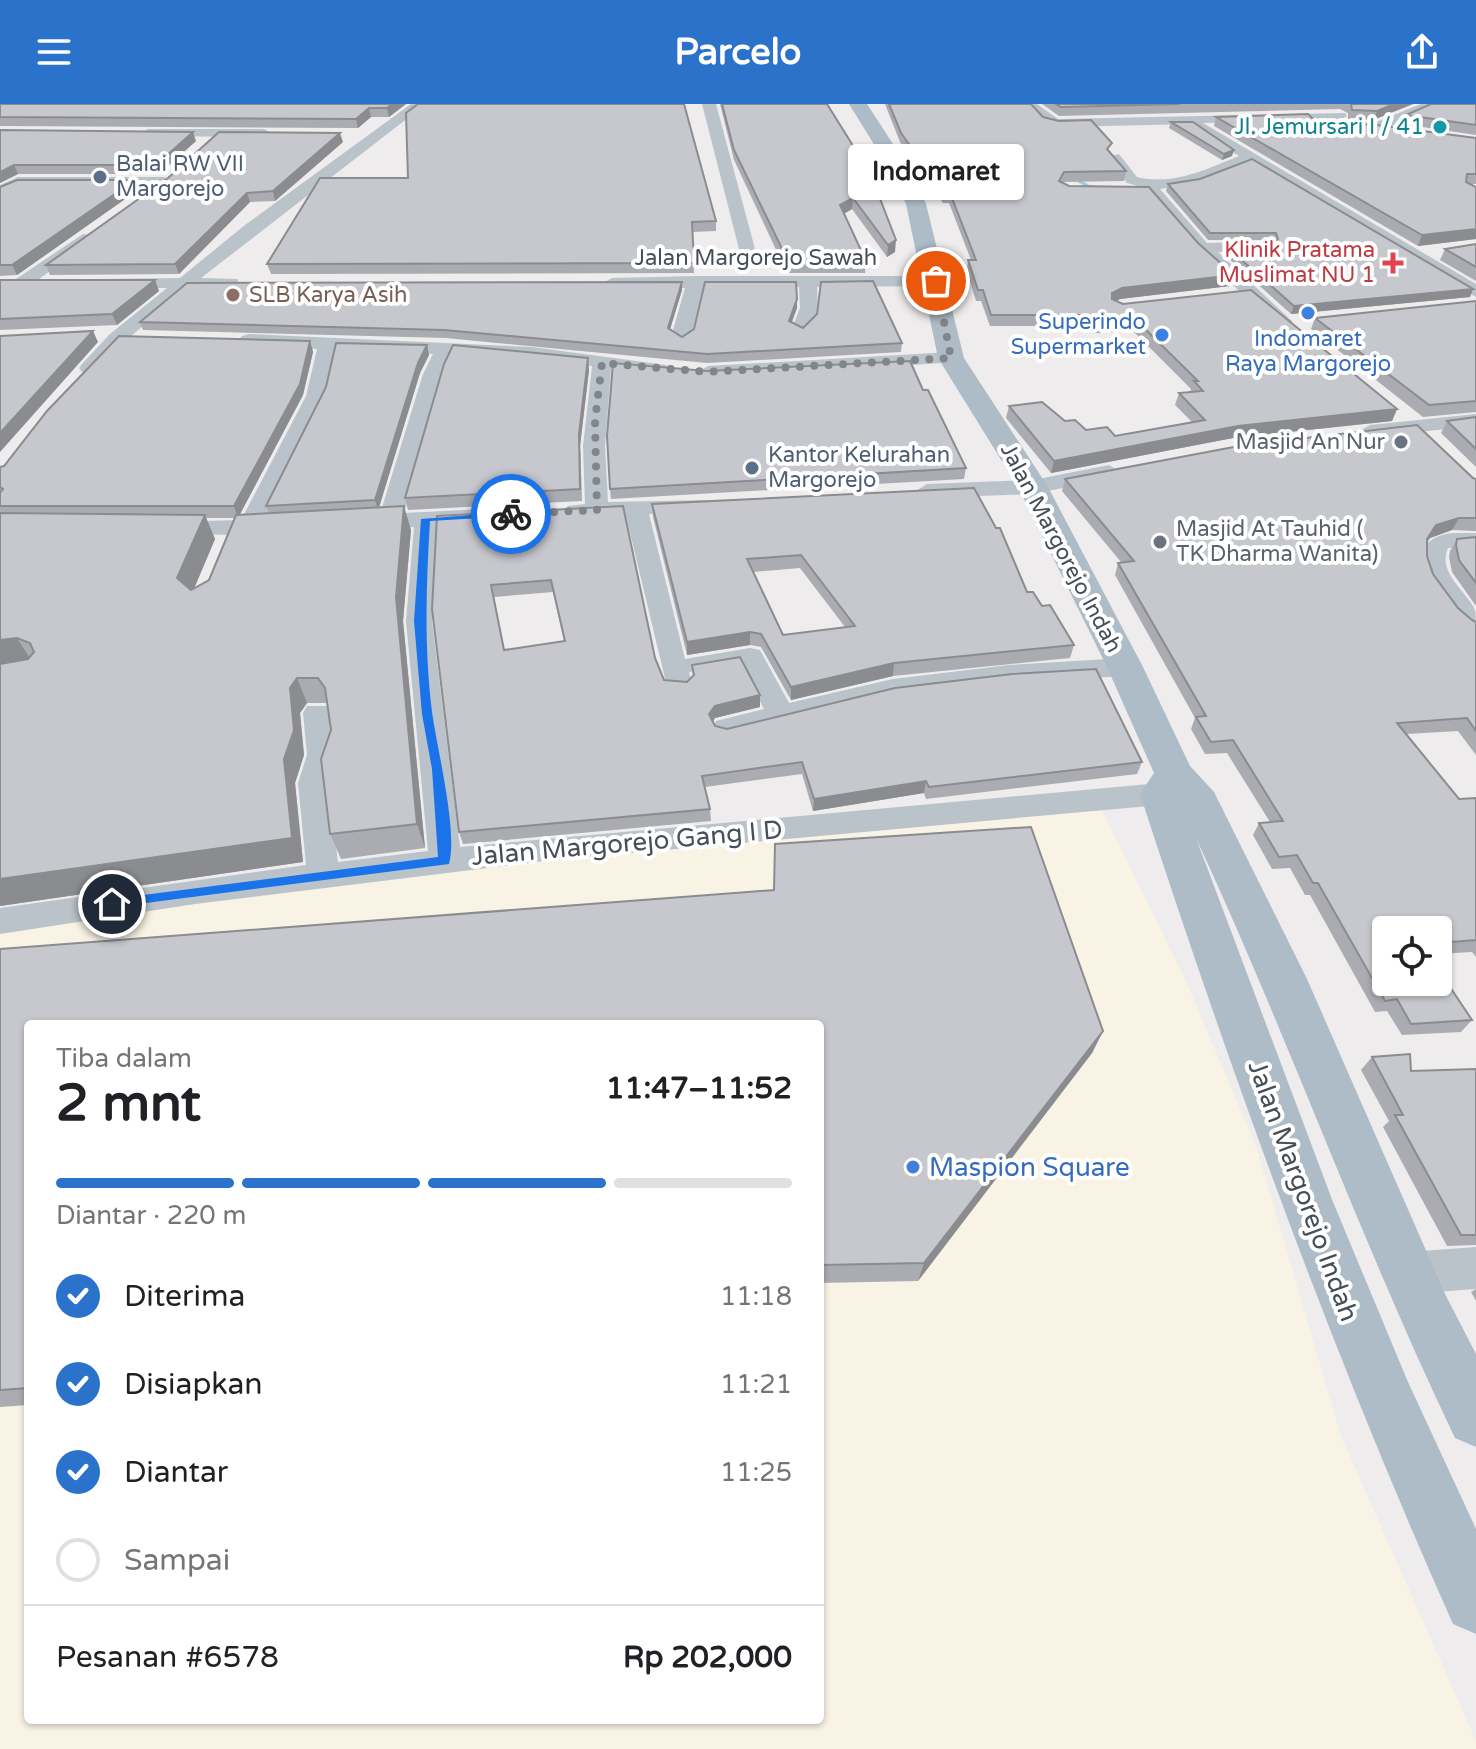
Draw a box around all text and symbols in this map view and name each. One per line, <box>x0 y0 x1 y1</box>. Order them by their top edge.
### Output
icon: menu <box>32 30 76 74</box>
icon: share <box>1400 30 1444 74</box>
text: Parcelo <box>674 31 802 74</box>
place label: Jl. Jemursari I / 41 <box>1235 114 1424 140</box>
marker: Jl. Jemursari I / 41 <box>1431 118 1449 136</box>
callout: Indomaret <box>848 145 1024 201</box>
place label: Balai RW VII Margorejo <box>116 151 244 202</box>
text: Indomaret <box>872 156 1000 187</box>
marker: Balai RW VII Margorejo <box>91 168 109 186</box>
place label: Klinik Pratama Muslimat NU 1 <box>1219 237 1375 288</box>
street label: Jalan Margorejo Sawah <box>635 245 877 271</box>
pin <box>902 247 970 315</box>
marker: Klinik Pratama Muslimat NU 1 <box>1382 252 1404 274</box>
icon: bag <box>914 259 958 303</box>
place label: SLB Karya Asih <box>249 282 407 308</box>
marker: SLB Karya Asih <box>224 286 242 304</box>
marker: Indomaret Raya Margorejo <box>1299 304 1317 322</box>
place label: Superindo Supermarket <box>1011 309 1146 360</box>
marker: Superindo Supermarket <box>1153 326 1171 344</box>
place label: Indomaret Raya Margorejo <box>1225 326 1391 377</box>
place label: Masjid An Nur <box>1236 429 1386 455</box>
marker: Masjid An Nur <box>1392 433 1410 451</box>
street label: Jalan Margorejo Indah <box>995 439 1127 657</box>
place label: Kantor Kelurahan Margorejo <box>768 442 950 493</box>
marker: Kantor Kelurahan Margorejo <box>743 459 761 477</box>
courier <box>471 474 551 554</box>
icon: bike <box>489 492 533 536</box>
place label: Masjid At Tauhid ( TK Dharma Wanita) <box>1176 516 1378 567</box>
marker: Masjid At Tauhid ( TK Dharma Wanita) <box>1151 533 1169 551</box>
street label: Jalan Margorejo Gang I D <box>470 814 784 872</box>
pin <box>78 870 146 938</box>
icon: home <box>90 882 134 926</box>
map controls <box>1372 916 1452 996</box>
button: locate <box>1372 916 1452 996</box>
text: Tiba dalam <box>56 1043 192 1074</box>
street label: Jalan Margorejo Indah <box>1241 1056 1365 1326</box>
text: 11:47–11:52 <box>606 1070 792 1107</box>
text: 2 mnt <box>56 1072 201 1135</box>
place label: Maspion Square <box>929 1152 1130 1183</box>
marker: Maspion Square <box>904 1158 922 1176</box>
text: Diantar · 220 m <box>56 1200 246 1231</box>
icon: check <box>56 1274 100 1318</box>
text: Diterima <box>124 1278 245 1315</box>
text: 11:18 <box>720 1281 792 1312</box>
icon: check <box>56 1362 100 1406</box>
text: Disiapkan <box>124 1366 263 1403</box>
text: 11:21 <box>720 1369 792 1400</box>
icon: check <box>56 1450 100 1494</box>
text: Diantar <box>124 1454 228 1491</box>
text: 11:25 <box>720 1457 792 1488</box>
text: Sampai <box>124 1542 230 1579</box>
text: Pesanan #6578 <box>56 1639 279 1676</box>
text: Rp 202,000 <box>623 1639 792 1676</box>

